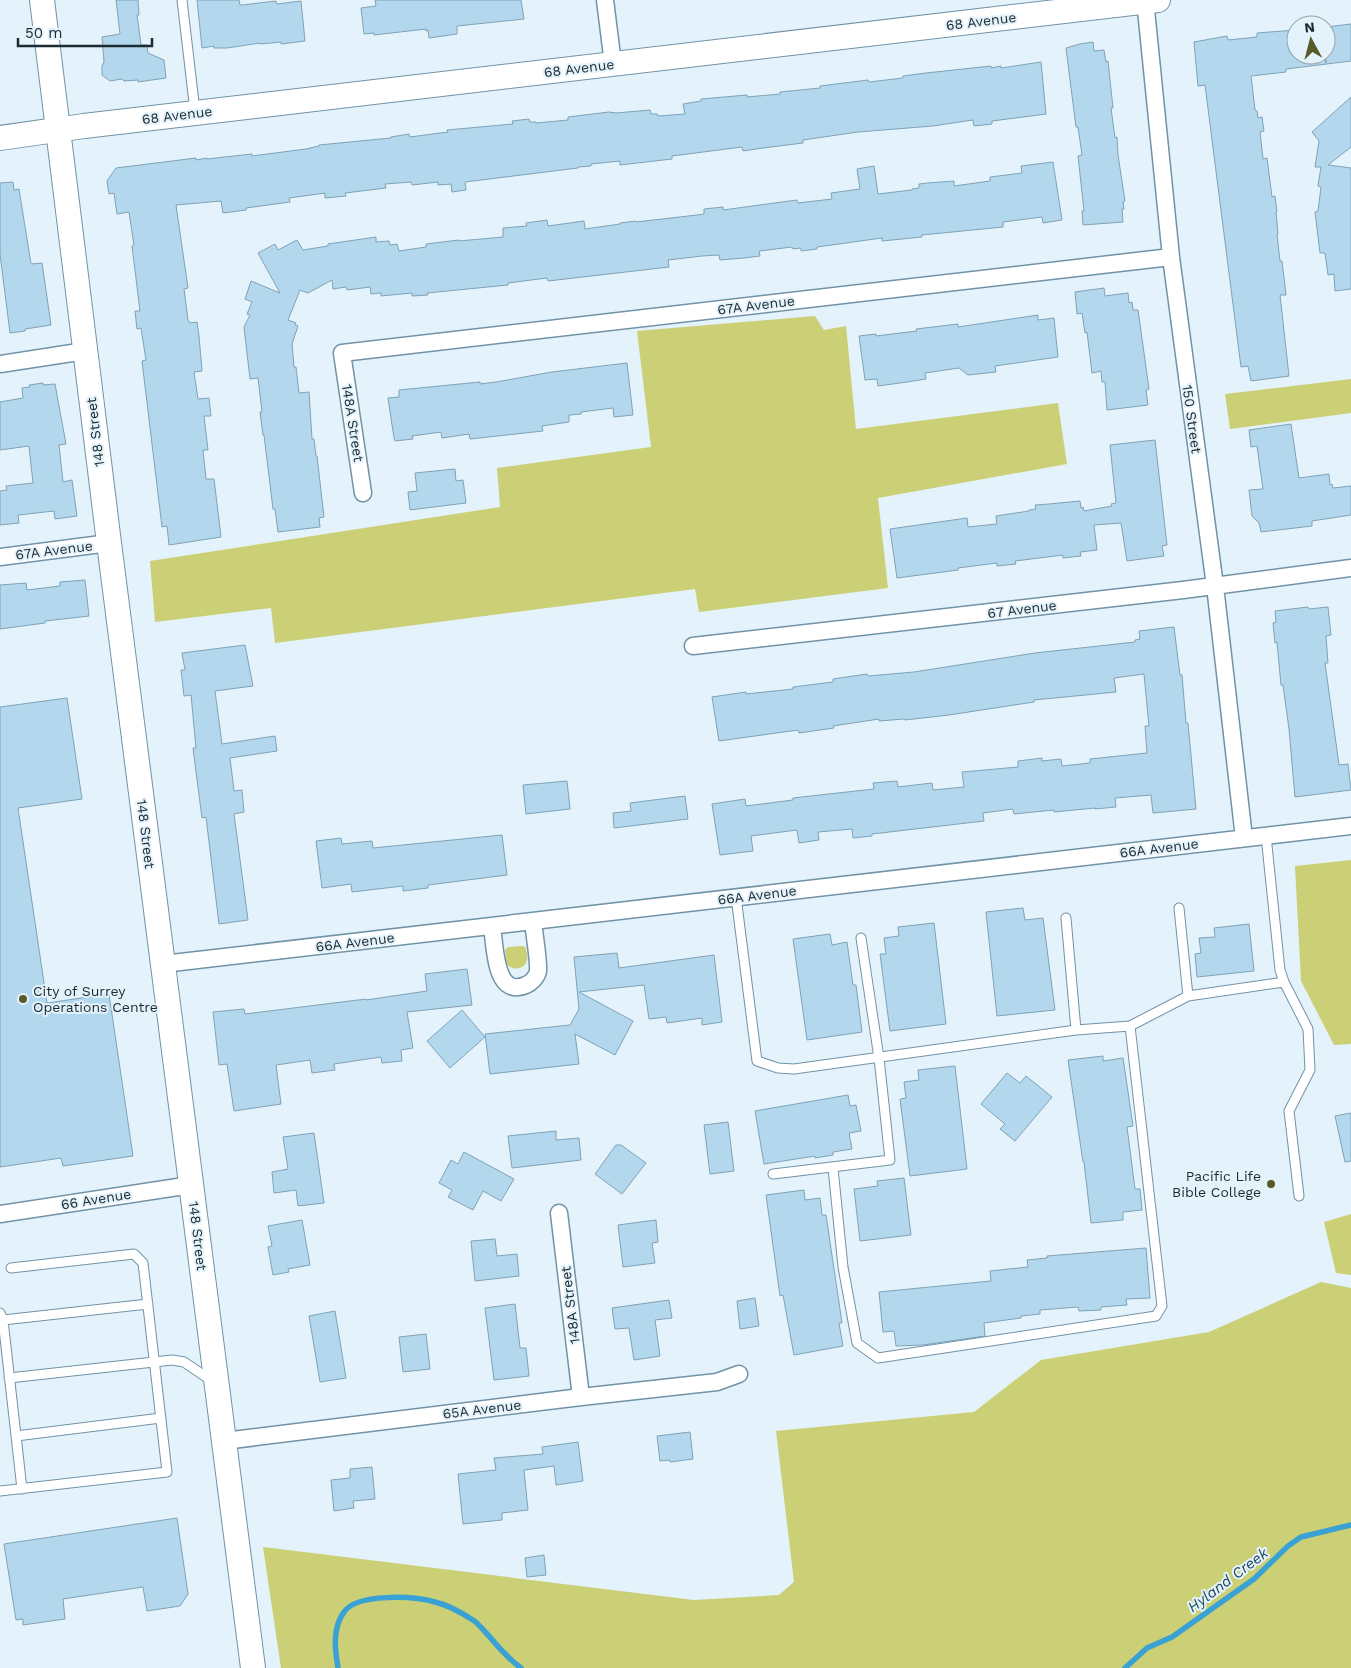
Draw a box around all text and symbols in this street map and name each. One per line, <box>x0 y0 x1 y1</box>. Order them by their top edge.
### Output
street label: 68 Avenue <box>945 9 1017 33</box>
scale bar <box>18 15 151 47</box>
north arrow <box>1286 15 1336 65</box>
text: N <box>1303 19 1316 36</box>
text: 50 m <box>25 24 62 42</box>
street label: 68 Avenue <box>543 56 615 80</box>
street label: 68 Avenue <box>141 103 213 127</box>
street label: 67A Avenue <box>716 292 796 318</box>
street label: 148A Street <box>339 383 367 463</box>
street label: 150 Street <box>1179 384 1205 455</box>
street label: 148 Street <box>83 396 107 467</box>
street label: 67A Avenue <box>14 537 94 563</box>
street label: 67 Avenue <box>987 597 1057 621</box>
street label: 148 Street <box>134 799 158 870</box>
street label: 66A Avenue <box>1119 835 1199 861</box>
street label: 66A Avenue <box>717 882 797 908</box>
street label: 66A Avenue <box>315 929 395 955</box>
place label: City of Surrey Operations Centre <box>33 983 158 1015</box>
marker: City of Surrey Operations Centre <box>17 993 29 1005</box>
place label: Pacific Life Bible College <box>1172 1168 1261 1200</box>
marker: Pacific Life Bible College <box>1265 1178 1277 1190</box>
street label: 66 Avenue <box>60 1186 132 1212</box>
street label: 148 Street <box>186 1201 210 1272</box>
street label: 148A Street <box>557 1265 583 1345</box>
street label: 65A Avenue <box>442 1396 522 1422</box>
water label: Hyland Creek <box>1184 1543 1272 1616</box>

